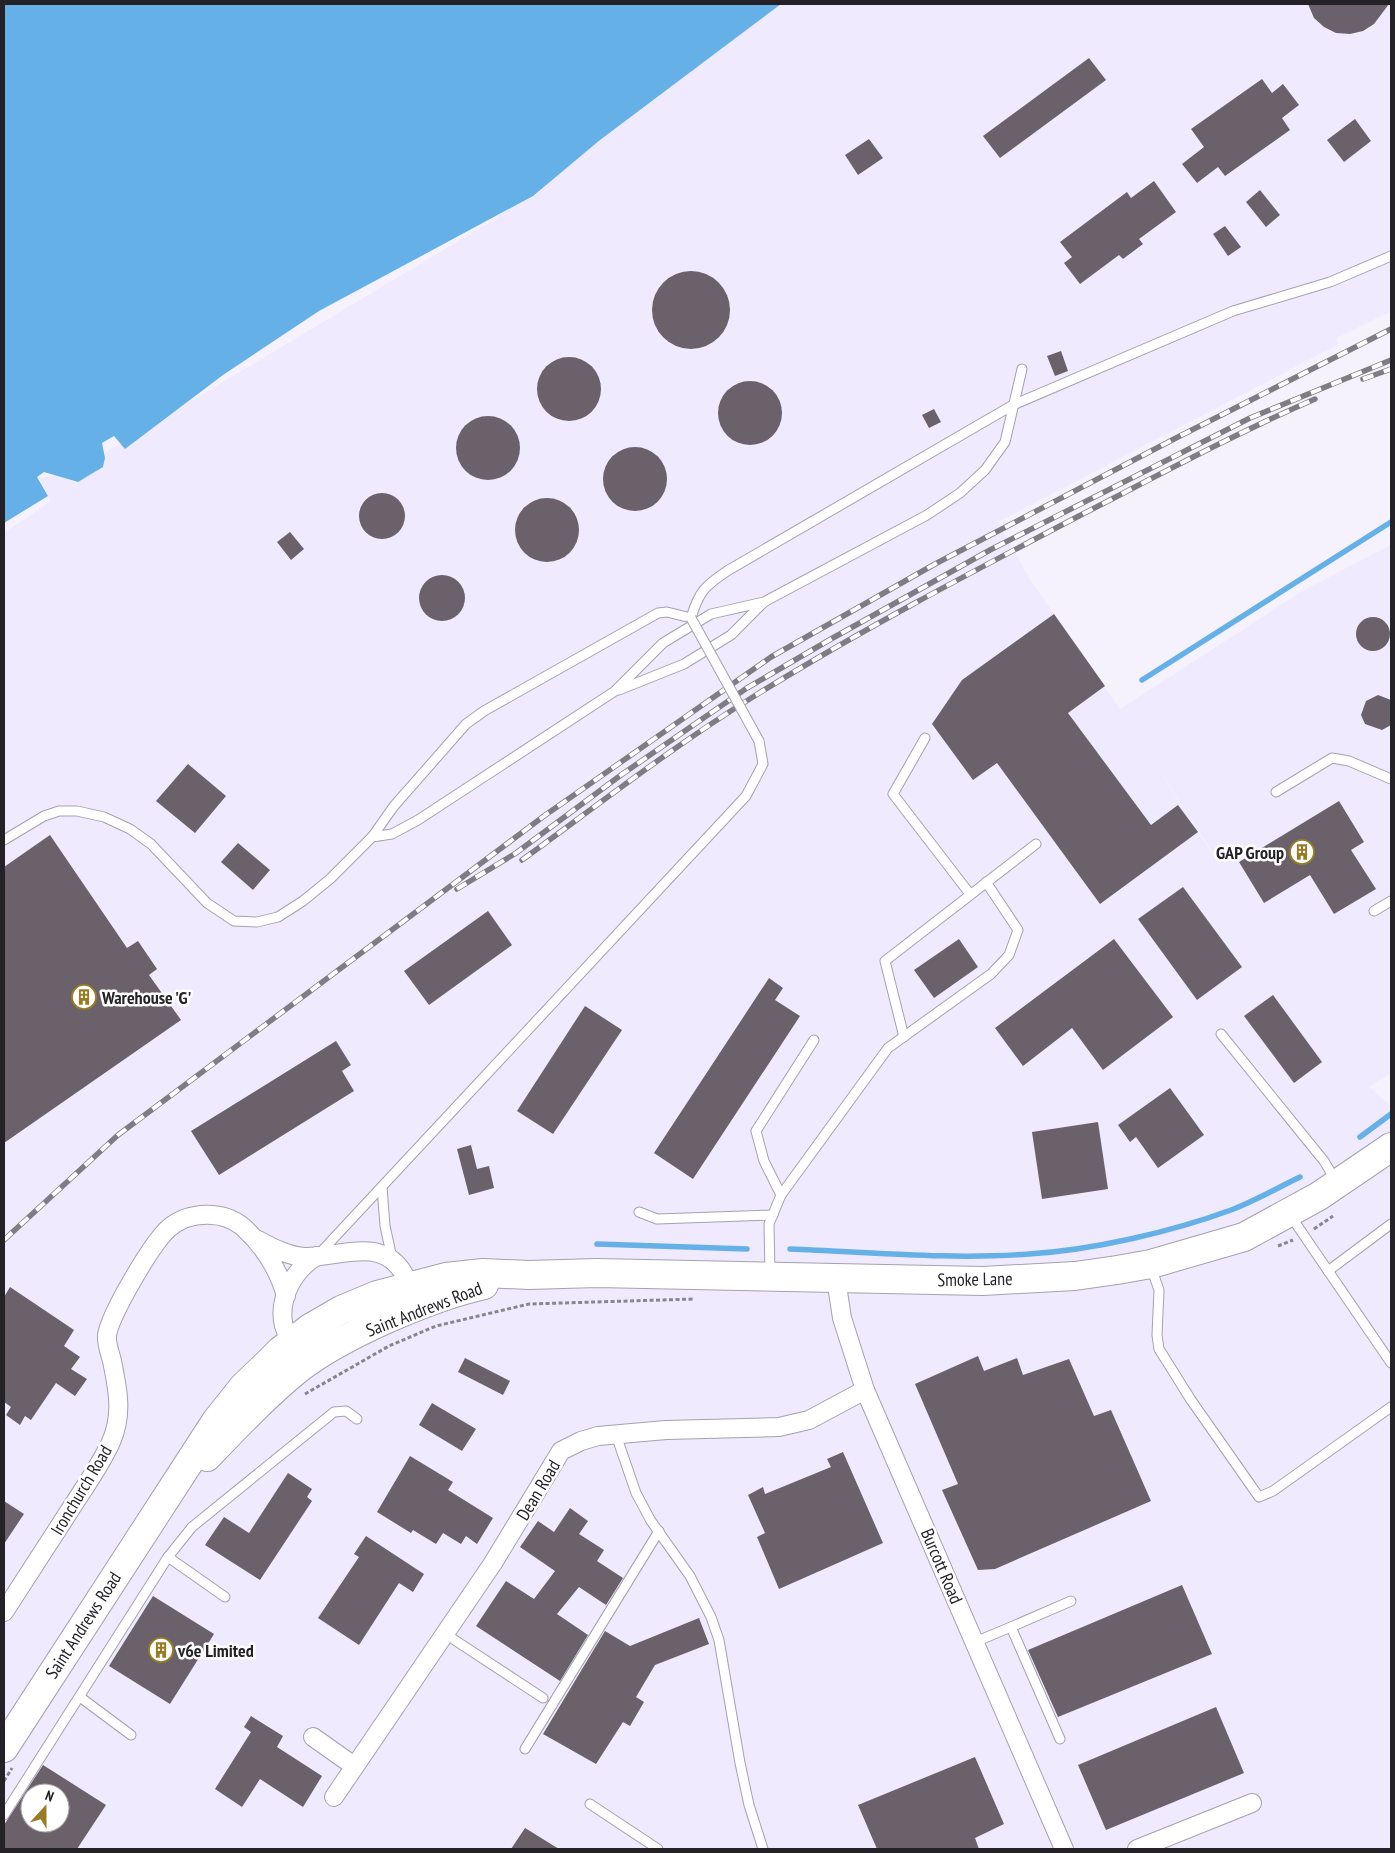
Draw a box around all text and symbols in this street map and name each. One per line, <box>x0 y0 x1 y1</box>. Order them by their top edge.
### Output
building icon: GAP Group <box>1289 839 1315 865</box>
place label: GAP Group <box>1216 841 1284 864</box>
building icon: Warehouse 'G' <box>71 984 97 1010</box>
place label: Warehouse 'G' <box>101 986 191 1009</box>
street label: Smoke Lane <box>937 1267 1013 1291</box>
street label: Saint Andrews Road <box>363 1276 485 1342</box>
street label: Ironchurch Road <box>45 1441 117 1539</box>
street label: Dean Road <box>511 1456 565 1524</box>
street label: Burcott Road <box>916 1525 968 1607</box>
street label: Saint Andrews Road <box>40 1567 126 1683</box>
building icon: v6e Limited <box>148 1637 174 1663</box>
place label: v6e Limited <box>177 1639 254 1662</box>
north arrow <box>20 1783 70 1833</box>
text: N <box>43 1786 56 1806</box>

